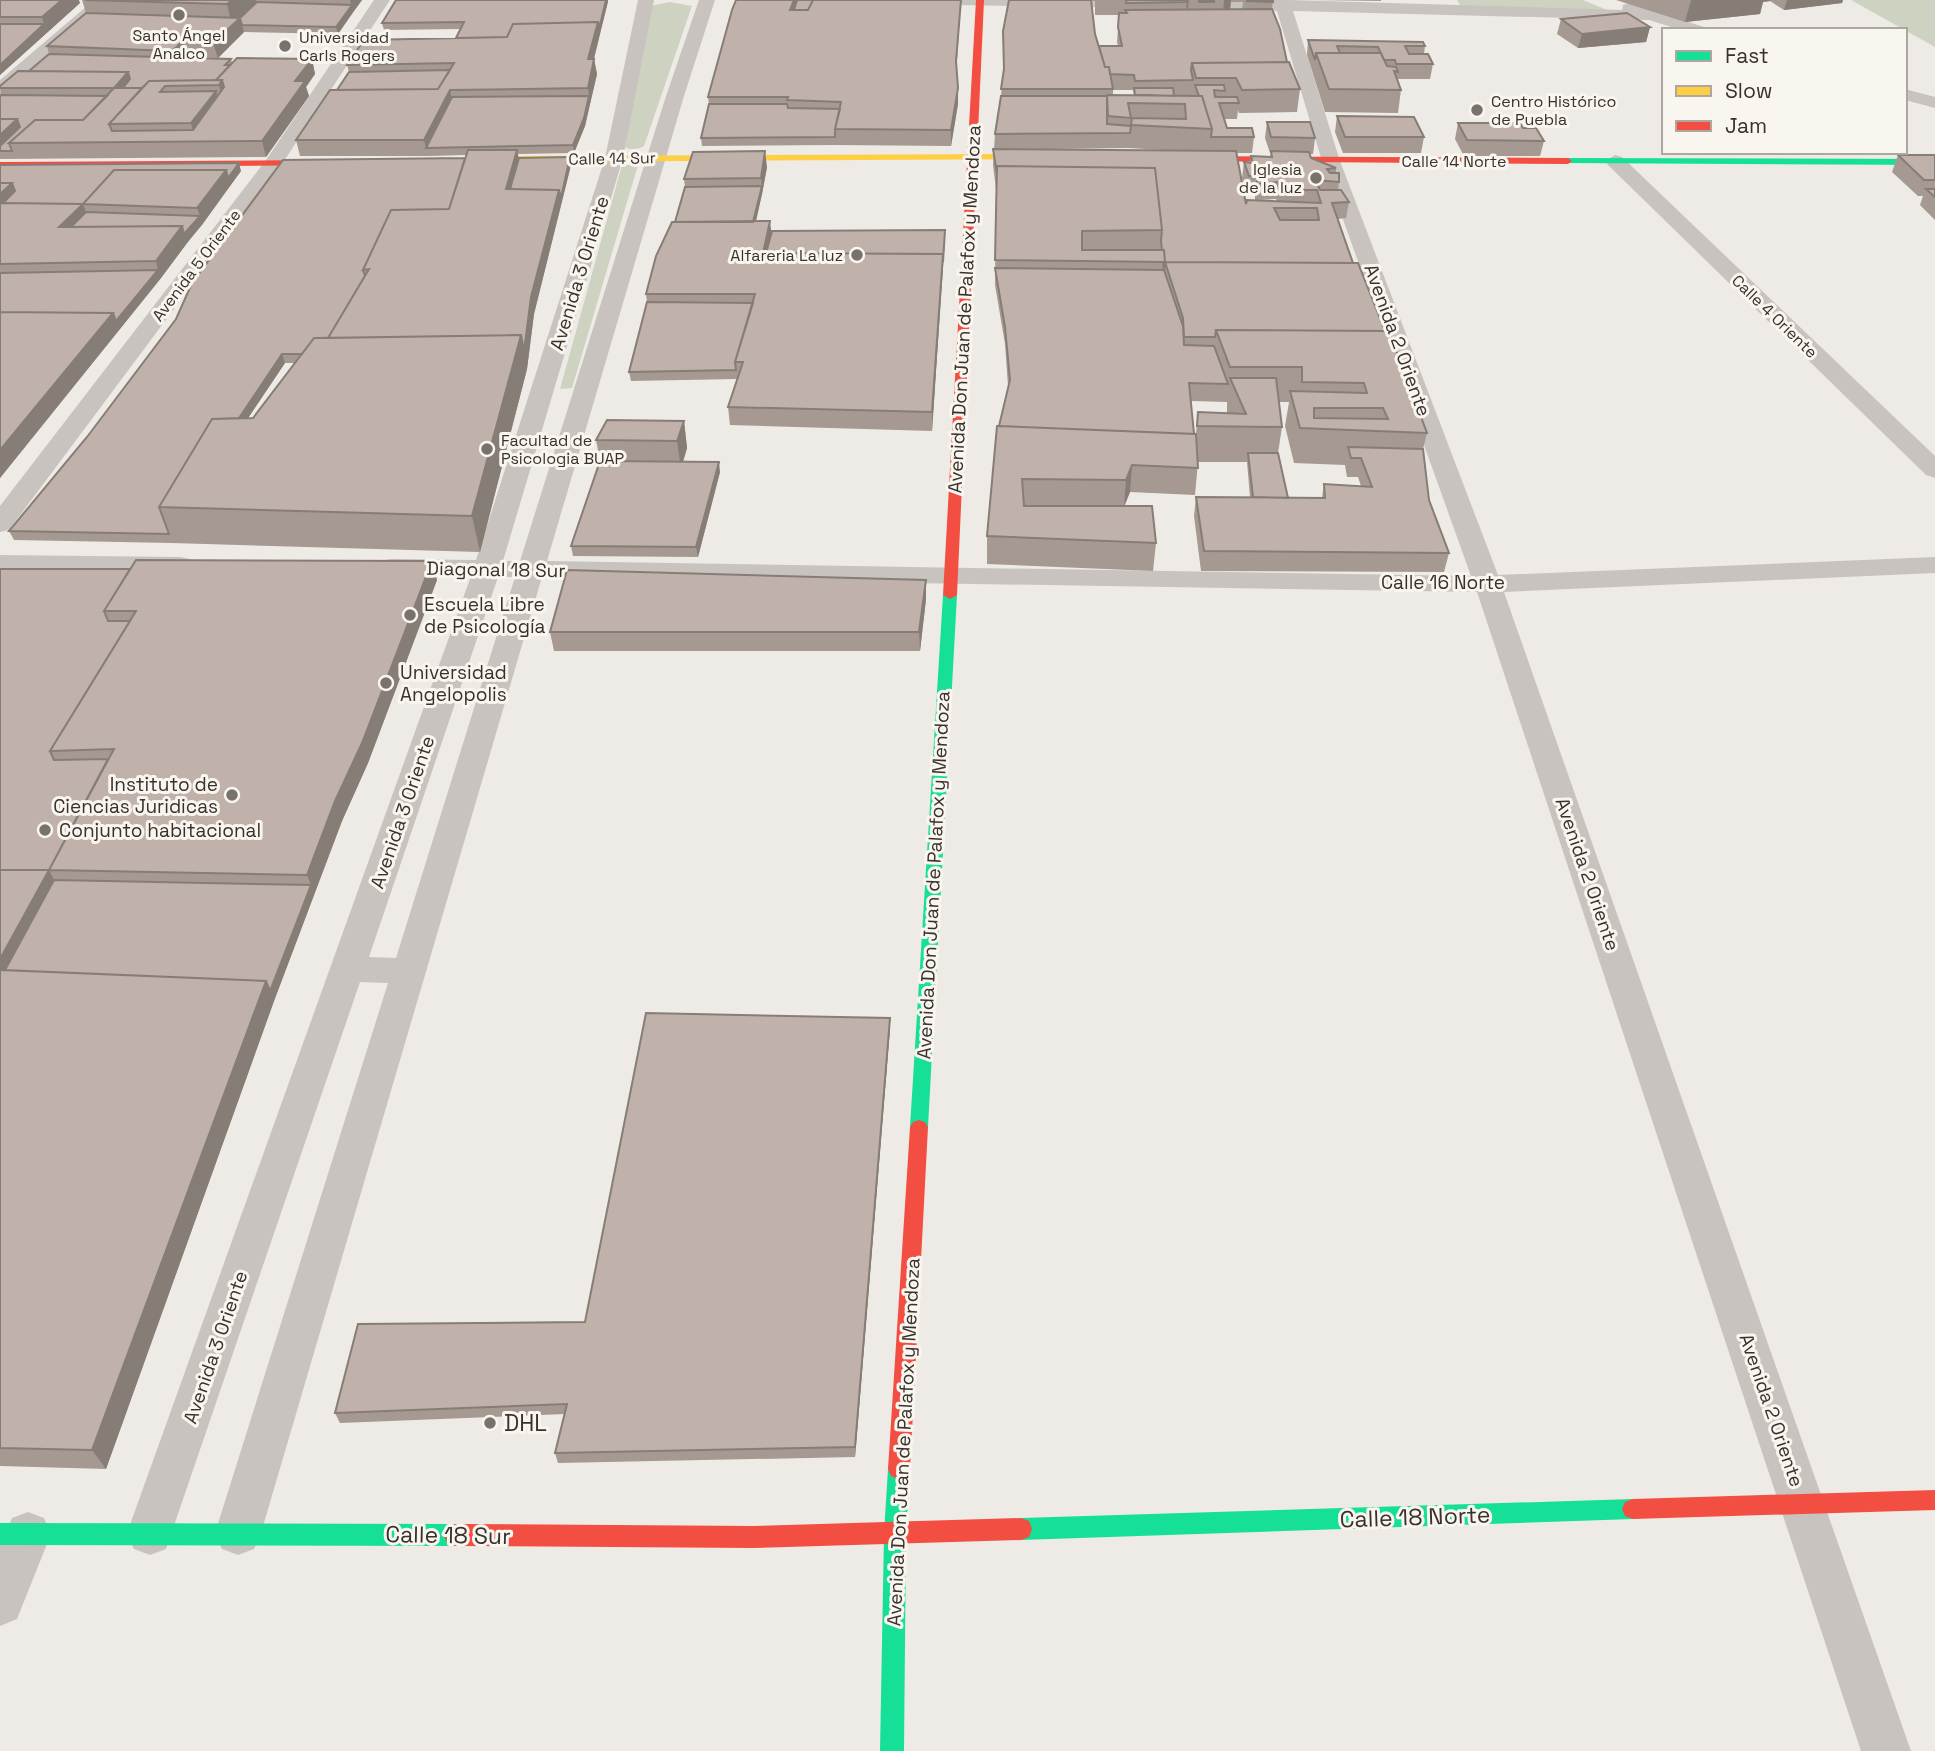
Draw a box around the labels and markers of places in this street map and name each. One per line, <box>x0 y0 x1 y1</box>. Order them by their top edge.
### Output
marker: Santo Ángel Analco <box>171 7 187 23</box>
place label: Santo Ángel Analco <box>132 25 226 64</box>
place label: Universidad Carls Rogers <box>299 27 395 66</box>
marker: Universidad Carls Rogers <box>277 38 293 54</box>
place label: Centro Histórico de Puebla <box>1491 91 1616 130</box>
marker: Centro Histórico de Puebla <box>1469 102 1485 118</box>
place label: Iglesia de la luz <box>1239 159 1302 198</box>
marker: Iglesia de la luz <box>1308 170 1324 186</box>
place label: Alfareria La luz <box>730 245 843 266</box>
marker: Alfareria La luz <box>849 247 865 263</box>
place label: Facultad de Psicologia BUAP <box>501 430 625 469</box>
marker: Facultad de Psicologia BUAP <box>479 441 495 457</box>
place label: Escuela Libre de Psicología <box>424 592 546 639</box>
marker: Escuela Libre de Psicología <box>402 607 418 623</box>
place label: Universidad Angelopolis <box>400 660 507 707</box>
marker: Universidad Angelopolis <box>378 675 394 691</box>
place label: Instituto de Ciencias Juridicas <box>53 772 218 819</box>
marker: Instituto de Ciencias Juridicas <box>224 787 240 803</box>
place label: Conjunto habitacional <box>59 818 261 843</box>
marker: Conjunto habitacional <box>37 822 53 838</box>
place label: DHL <box>504 1408 547 1438</box>
marker: DHL <box>482 1415 498 1431</box>

